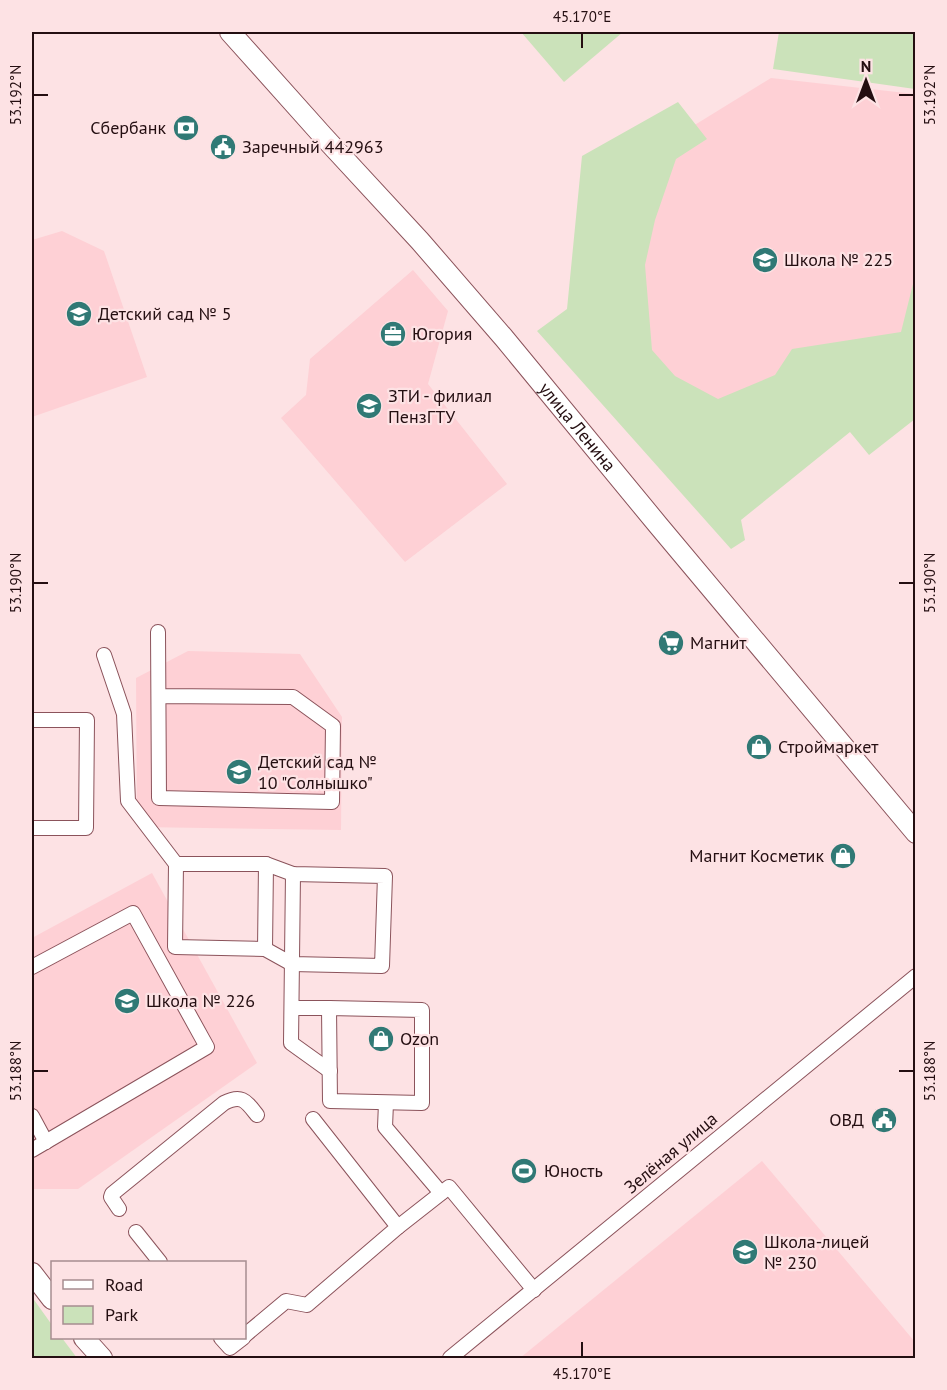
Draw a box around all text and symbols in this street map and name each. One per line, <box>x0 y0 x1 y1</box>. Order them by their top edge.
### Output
text: 45.170°E <box>553 7 611 26</box>
north arrow <box>836 51 896 111</box>
text: N <box>861 56 871 76</box>
text: 53.192°N <box>6 65 25 125</box>
text: 53.192°N <box>920 65 939 125</box>
bank icon: Сбербанк <box>171 113 201 143</box>
place label: Сбербанк <box>90 116 166 139</box>
public building icon: Заречный 442963 <box>208 132 238 162</box>
place label: Заречный 442963 <box>242 135 383 158</box>
school or university icon: Школа № 225 <box>750 245 780 275</box>
place label: Школа № 225 <box>784 248 893 271</box>
school or university icon: Детский сад № 5 <box>64 299 94 329</box>
place label: Детский сад № 5 <box>98 302 231 325</box>
office icon: Югория <box>378 319 408 349</box>
place label: Югория <box>412 322 472 345</box>
street label: улица Ленина <box>534 377 621 476</box>
place label: ЗТИ - филиал ПензГТУ <box>388 384 492 428</box>
school or university icon: ЗТИ - филиал ПензГТУ <box>354 391 384 421</box>
text: 53.190°N <box>6 553 25 613</box>
text: 53.190°N <box>920 553 939 613</box>
supermarket icon: Магнит <box>656 628 686 658</box>
place label: Магнит <box>690 631 747 654</box>
shop icon: Строймаркет <box>744 732 774 762</box>
place label: Строймаркет <box>778 735 879 758</box>
place label: Детский сад № 10 "Солнышко" <box>258 750 377 794</box>
school or university icon: Детский сад № 10 "Солнышко" <box>224 757 254 787</box>
shop icon: Магнит Косметик <box>828 841 858 871</box>
place label: Магнит Косметик <box>689 844 824 867</box>
school or university icon: Школа № 226 <box>112 986 142 1016</box>
place label: Школа № 226 <box>146 989 255 1012</box>
shop icon: Ozon <box>366 1024 396 1054</box>
place label: Ozon <box>400 1027 439 1050</box>
text: 53.188°N <box>6 1041 25 1101</box>
text: 53.188°N <box>920 1041 939 1101</box>
public building icon: ОВД <box>869 1105 899 1135</box>
street label: Зелёная улица <box>619 1107 722 1198</box>
place label: ОВД <box>829 1108 864 1131</box>
sports icon: Юность <box>509 1156 539 1186</box>
place label: Юность <box>544 1159 603 1182</box>
place label: Школа-лицей № 230 <box>764 1230 869 1274</box>
school or university icon: Школа-лицей № 230 <box>730 1237 760 1267</box>
legend <box>51 1261 246 1339</box>
text: Road <box>105 1273 143 1296</box>
text: Park <box>105 1303 138 1326</box>
text: 45.170°E <box>553 1364 611 1383</box>

